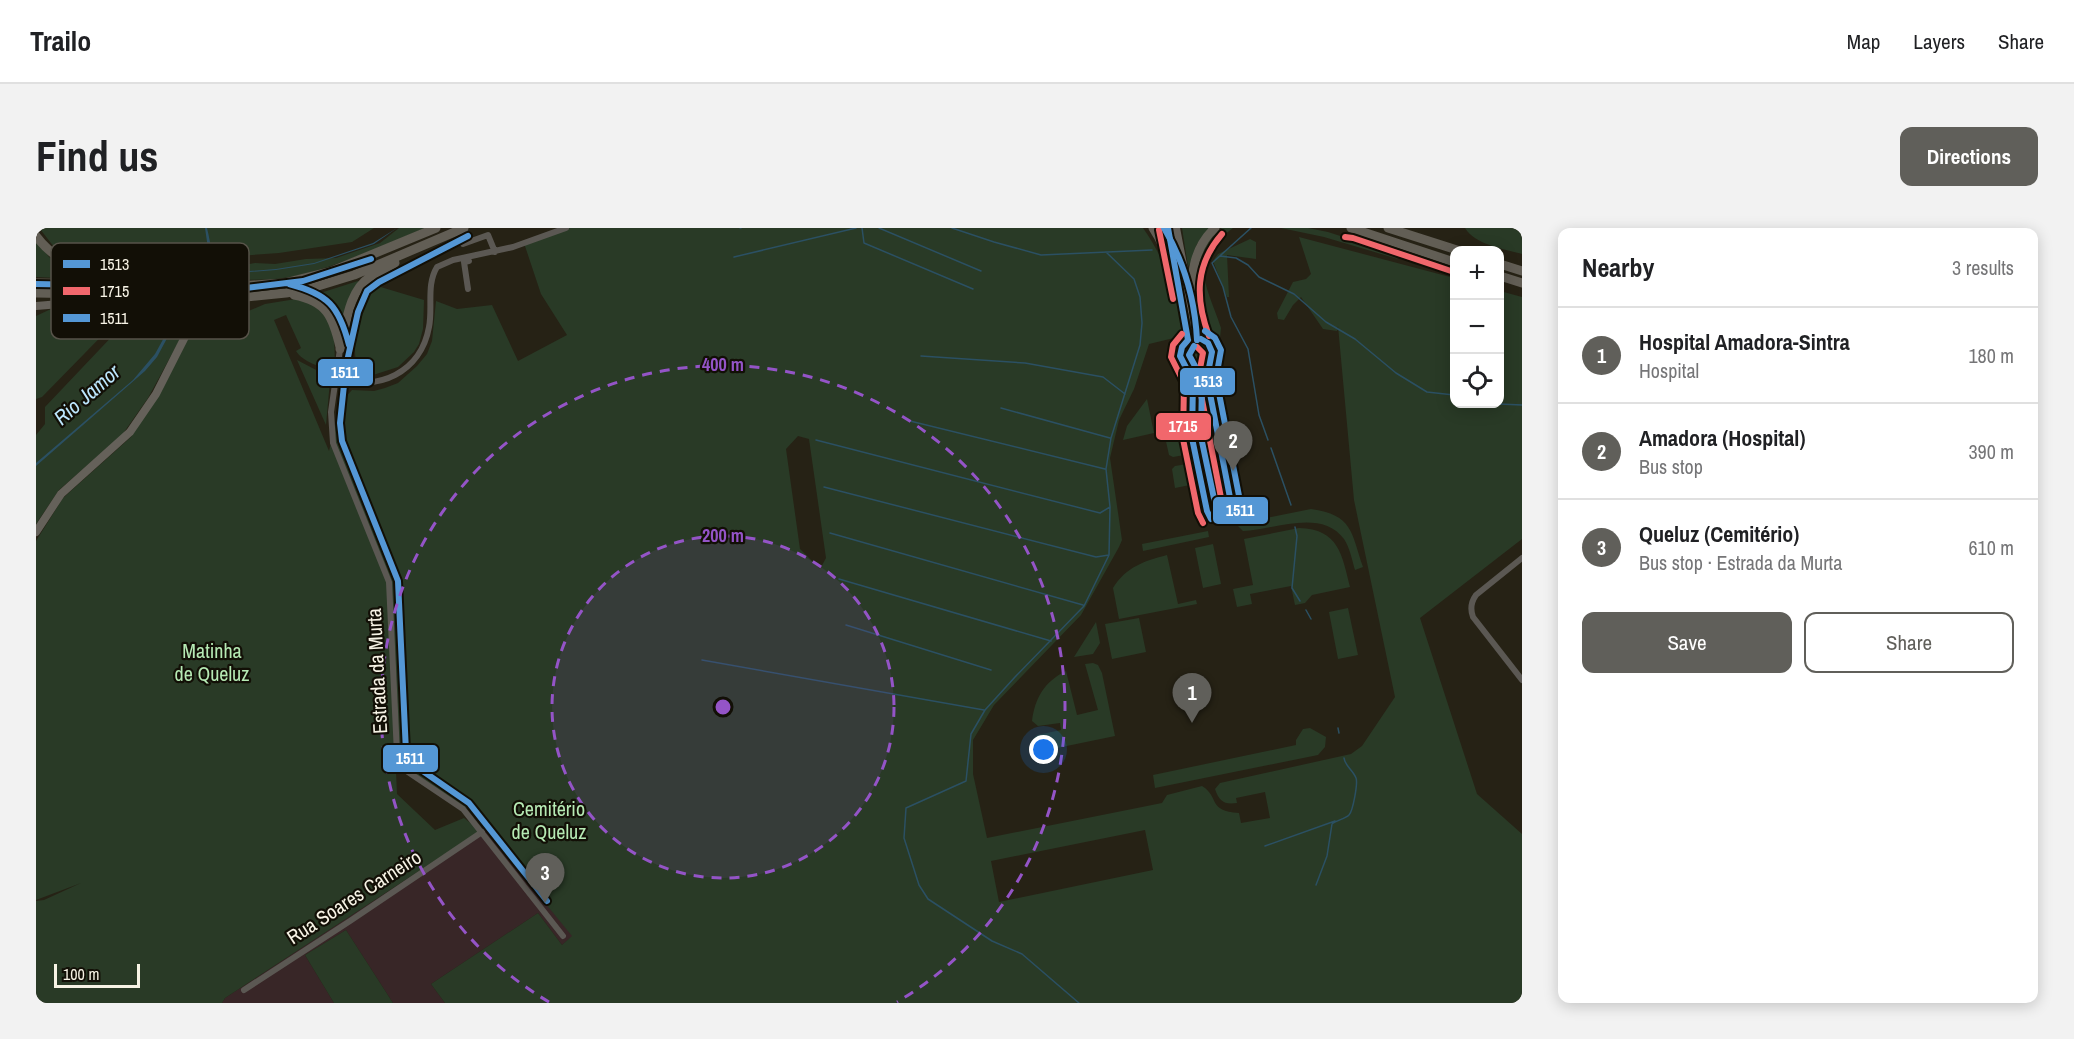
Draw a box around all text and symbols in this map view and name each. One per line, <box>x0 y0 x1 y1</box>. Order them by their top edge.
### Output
text: Trailo <box>30 22 91 60</box>
text: Map <box>1847 27 1880 56</box>
text: Layers <box>1913 27 1965 56</box>
text: Share <box>1998 27 2044 56</box>
button: Directions <box>1900 127 2038 186</box>
text: Find us <box>36 128 158 184</box>
legend <box>51 243 249 339</box>
map controls <box>1450 246 1504 408</box>
button: + <box>1450 246 1504 300</box>
text: Nearby <box>1582 250 1654 285</box>
text: 1513 <box>100 253 129 275</box>
text: 3 results <box>1952 254 2014 281</box>
text: 1715 <box>100 280 129 302</box>
button: − <box>1450 300 1504 354</box>
text: 1511 <box>100 307 129 329</box>
text: Hospital Amadora-Sintra <box>1639 327 1850 357</box>
text: 1 <box>1597 342 1606 369</box>
text: 180 m <box>1968 342 2014 369</box>
text: 400 m <box>702 352 744 377</box>
button: locate <box>1450 354 1504 408</box>
water label: Rio Jamor <box>47 357 127 432</box>
text: Hospital <box>1639 357 1699 384</box>
line badge: 1511 <box>317 358 374 387</box>
text: 1511 <box>331 361 360 383</box>
line badge: 1513 <box>1179 367 1236 396</box>
text: 1513 <box>1193 370 1223 392</box>
line badge: 1715 <box>1155 412 1212 441</box>
text: 1715 <box>1168 415 1198 437</box>
pin: 2 <box>1214 422 1252 471</box>
text: Amadora (Hospital) <box>1639 423 1805 453</box>
text: 2 <box>1597 438 1606 465</box>
text: 390 m <box>1968 438 2014 465</box>
text: Bus stop <box>1639 453 1703 480</box>
line badge: 1511 <box>1212 496 1269 525</box>
text: 1511 <box>1226 499 1255 521</box>
text: Queluz (Cemitério) <box>1639 519 1799 549</box>
text: 200 m <box>702 523 744 548</box>
text: 3 <box>1597 534 1606 561</box>
text: 610 m <box>1968 534 2014 561</box>
text: Bus stop · Estrada da Murta <box>1639 549 1842 576</box>
street label: Estrada da Murta <box>360 607 393 735</box>
button: Save <box>1582 612 1792 673</box>
button: Share <box>1804 612 2014 673</box>
park label: Matinha de Queluz <box>175 637 249 687</box>
pin: 1 <box>1172 674 1212 723</box>
centre of rings <box>713 697 733 717</box>
your location <box>1029 735 1058 764</box>
line badge: 1511 <box>382 744 439 773</box>
text: 1511 <box>396 747 425 769</box>
park label: Cemitério de Queluz <box>512 795 586 845</box>
street label: Rua Soares Carneiro <box>281 843 426 950</box>
pin: 3 <box>526 854 564 903</box>
scale bar <box>54 961 140 988</box>
text: 100 m <box>63 963 99 985</box>

